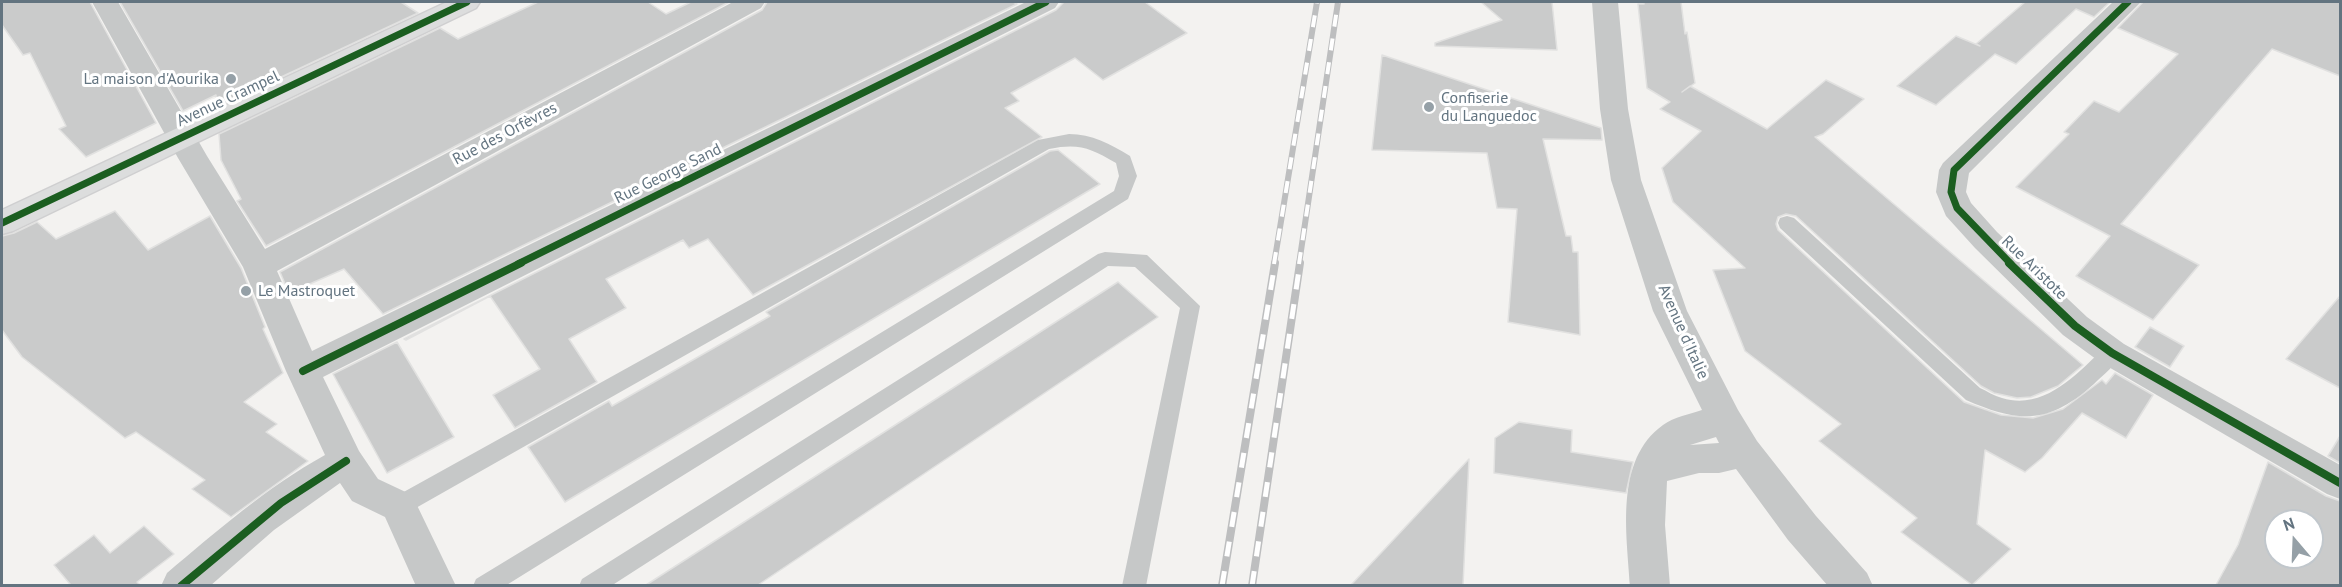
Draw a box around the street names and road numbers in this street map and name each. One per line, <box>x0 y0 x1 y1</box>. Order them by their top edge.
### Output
street label: Avenue Crampel <box>174 67 282 131</box>
street label: Rue des Orfèvres <box>450 98 560 170</box>
street label: Rue George Sand <box>611 140 725 208</box>
street label: Rue Aristote <box>1997 232 2071 304</box>
street label: Avenue d'Italie <box>1654 282 1712 382</box>

